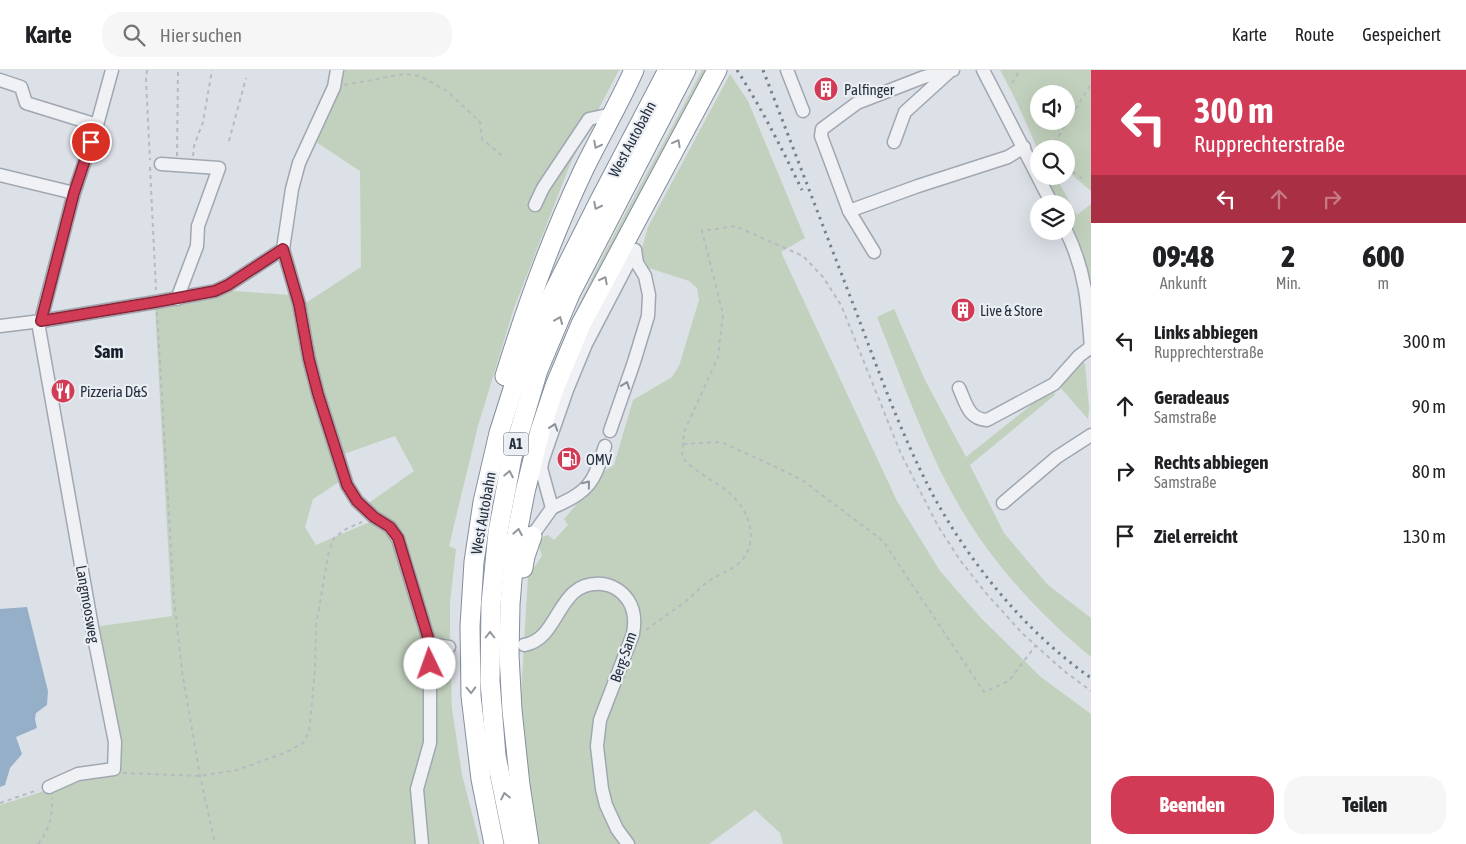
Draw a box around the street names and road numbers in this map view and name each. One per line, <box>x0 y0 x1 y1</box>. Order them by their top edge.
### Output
street label: West Autobahn <box>605 98 659 180</box>
road number: A1 <box>504 432 528 456</box>
street label: West Autobahn <box>467 470 499 556</box>
street label: Langmoosweg <box>73 564 103 645</box>
street label: Berg-Sam <box>606 630 640 684</box>

